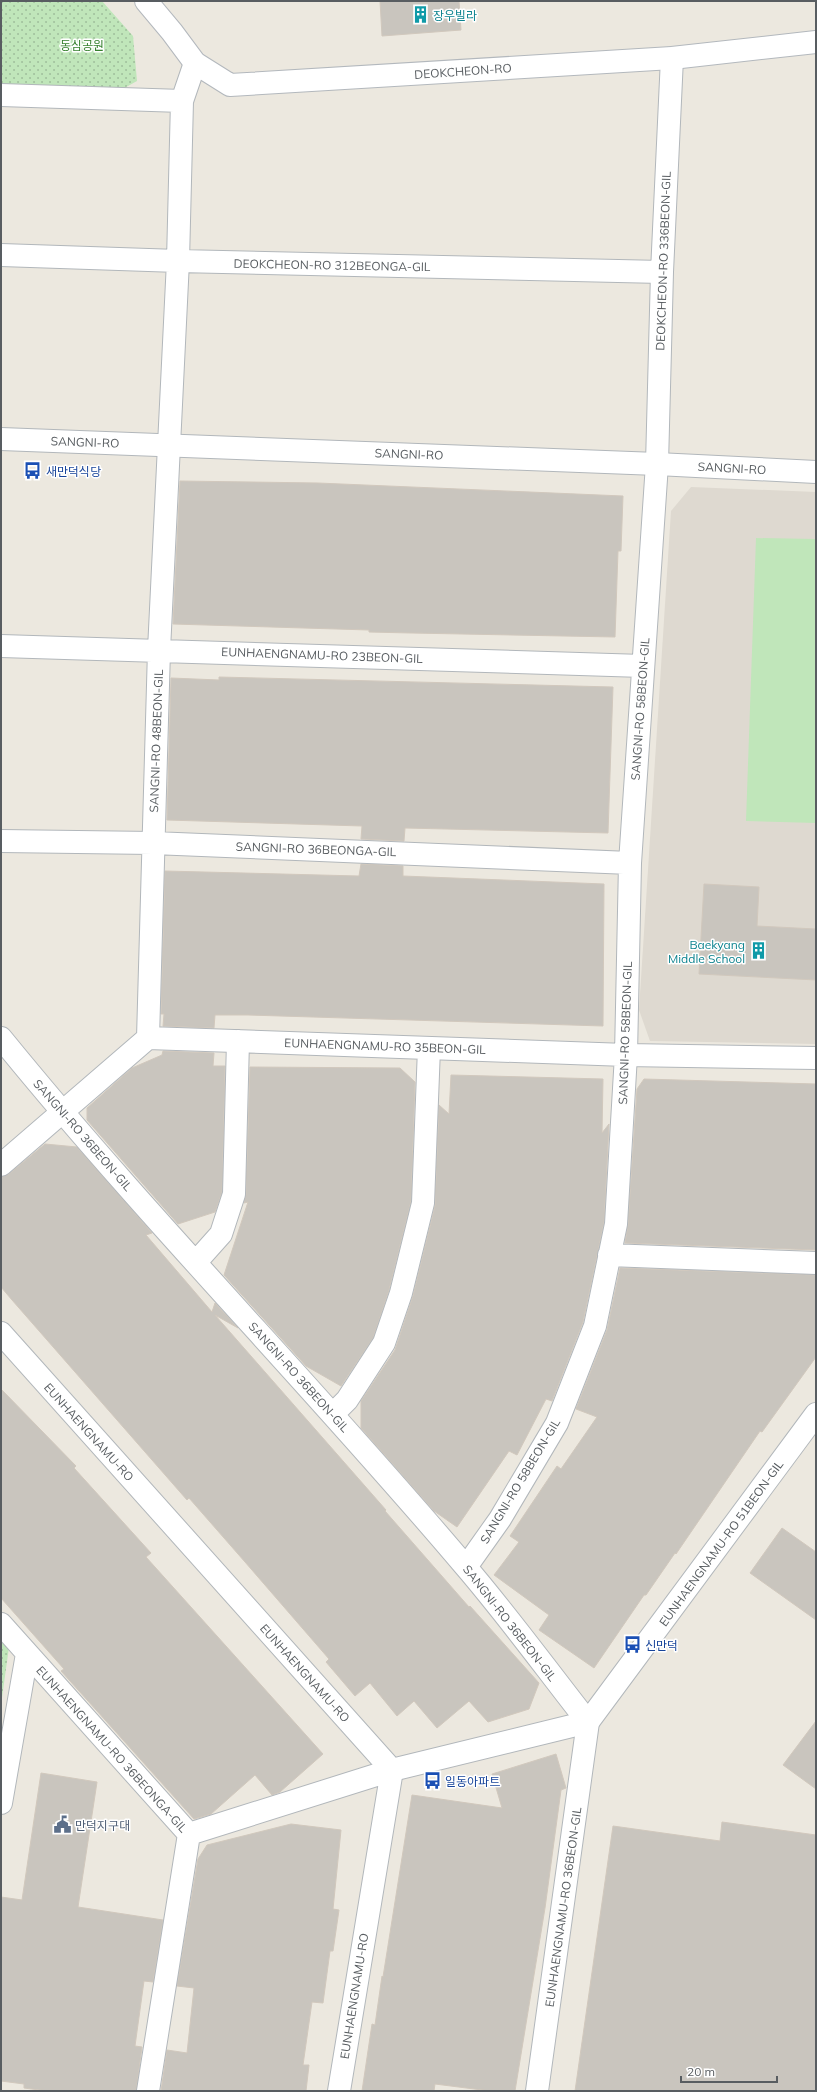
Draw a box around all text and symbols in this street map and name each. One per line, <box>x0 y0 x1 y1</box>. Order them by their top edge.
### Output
building icon: 장우빌라 <box>410 5 430 25</box>
place label: 장우빌라 <box>433 8 477 23</box>
park label: 동심공원 <box>60 38 104 53</box>
street label: DEOKCHEON-RO <box>414 60 512 82</box>
street label: DEOKCHEON-RO 336BEON-GIL <box>652 171 674 351</box>
street label: DEOKCHEON-RO 312BEONGA-GIL <box>233 256 431 274</box>
street label: SANGNI-RO <box>50 433 120 451</box>
street label: SANGNI-RO <box>374 445 444 463</box>
street label: SANGNI-RO <box>697 459 767 477</box>
bus stop icon: 새만덕식당 <box>23 461 43 481</box>
place label: 새만덕식당 <box>46 464 101 479</box>
street label: SANGNI-RO 58BEON-GIL <box>628 637 653 781</box>
street label: EUNHAENGNAMU-RO 23BEON-GIL <box>221 644 423 666</box>
street label: SANGNI-RO 48BEON-GIL <box>146 669 166 813</box>
street label: SANGNI-RO 36BEONGA-GIL <box>235 839 397 859</box>
place label: Baekyang Middle School <box>668 937 745 966</box>
building icon: Baekyang Middle School <box>748 941 768 961</box>
street label: SANGNI-RO 58BEON-GIL <box>615 961 635 1105</box>
street label: EUNHAENGNAMU-RO 35BEON-GIL <box>284 1035 486 1057</box>
street label: SANGNI-RO 36BEON-GIL <box>30 1076 136 1194</box>
street label: SANGNI-RO 36BEON-GIL <box>246 1319 353 1436</box>
street label: EUNHAENGNAMU-RO <box>41 1380 137 1484</box>
street label: SANGNI-RO 58BEON-GIL <box>477 1415 564 1546</box>
street label: EUNHAENGNAMU-RO 51BEON-GIL <box>656 1457 787 1629</box>
street label: SANGNI-RO 36BEON-GIL <box>460 1562 560 1684</box>
street label: EUNHAENGNAMU-RO <box>257 1621 353 1725</box>
bus stop icon: 신만덕 <box>622 1635 642 1655</box>
place label: 신만덕 <box>645 1638 678 1653</box>
street label: EUNHAENGNAMU-RO 36BEONGA-GIL <box>33 1663 191 1836</box>
bus stop icon: 일동아파트 <box>422 1771 442 1791</box>
place label: 일동아파트 <box>445 1774 500 1789</box>
street label: EUNHAENGNAMU-RO 36BEON-GIL <box>542 1806 585 2008</box>
public building icon: 만덕지구대 <box>52 1815 72 1835</box>
place label: 만덕지구대 <box>75 1818 130 1833</box>
street label: EUNHAENGNAMU-RO <box>337 1932 371 2060</box>
scale bar <box>681 2058 777 2084</box>
text: 20 m <box>687 2064 715 2079</box>

